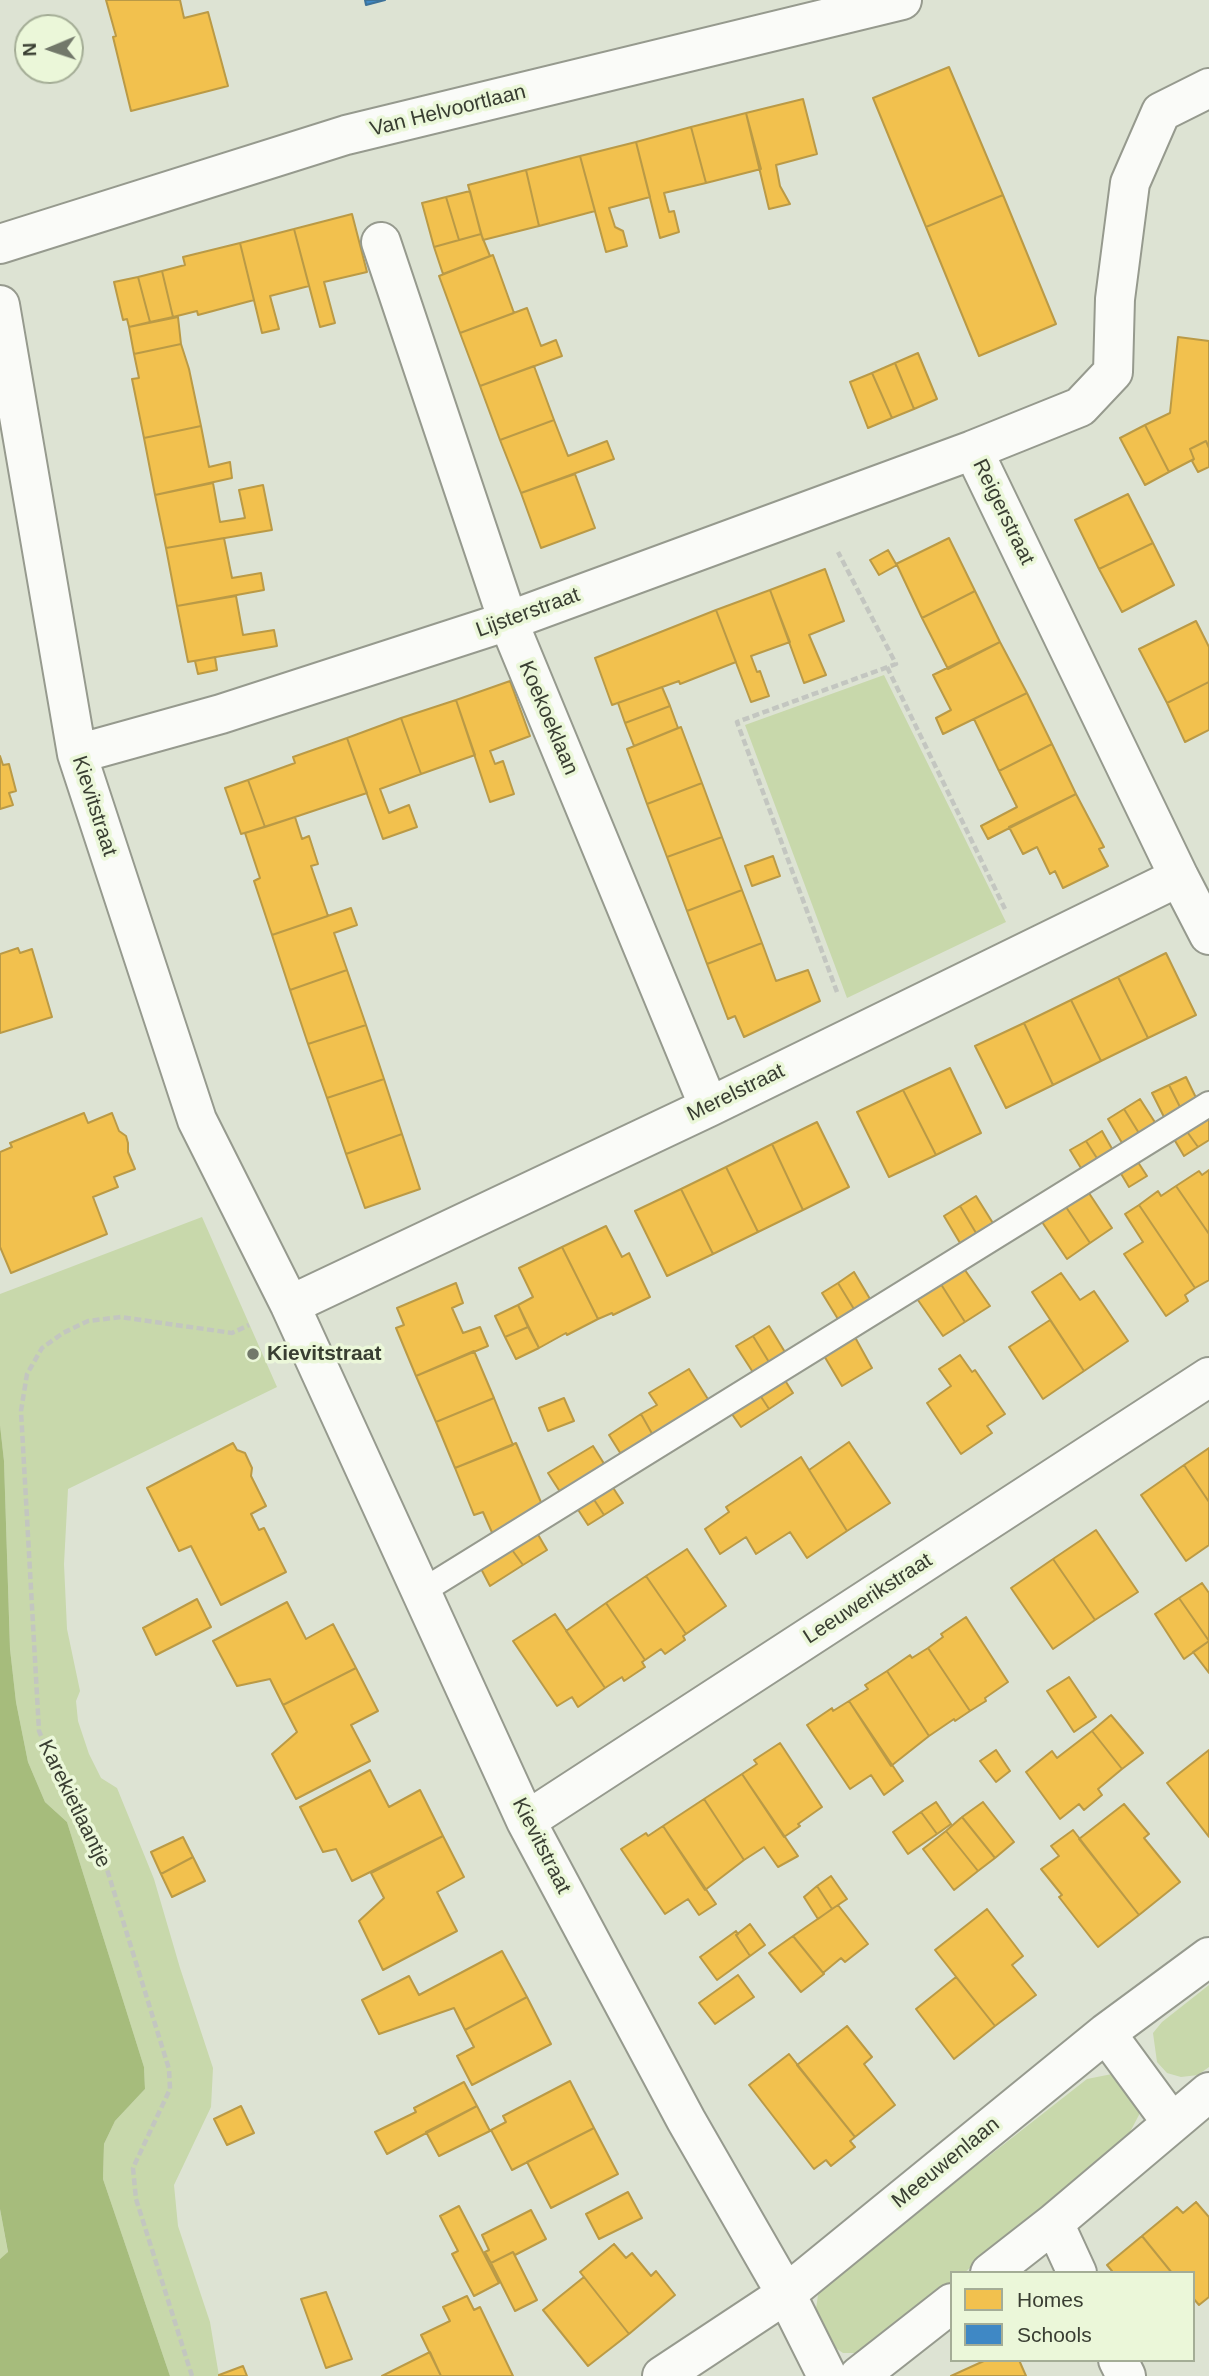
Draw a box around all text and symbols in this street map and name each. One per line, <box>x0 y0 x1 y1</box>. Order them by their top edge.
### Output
north arrow <box>14 14 84 84</box>
text: N <box>19 42 40 57</box>
street label: Van Helvoortlaan <box>368 79 528 143</box>
street label: Reigerstraat <box>967 455 1039 569</box>
street label: Lijsterstraat <box>473 583 583 643</box>
street label: Koekoeklaan <box>513 657 583 779</box>
street label: Kievitstraat <box>66 753 122 859</box>
street label: Merelstraat <box>683 1059 789 1127</box>
place label: Kievitstraat <box>267 1341 381 1367</box>
marker: Kievitstraat <box>245 1346 261 1362</box>
street label: Leeuwerikstraat <box>799 1548 937 1650</box>
street label: Karekietlaantje <box>32 1736 116 1872</box>
street label: Kievitstraat <box>506 1794 576 1898</box>
street label: Meeuwenlaan <box>887 2112 1005 2214</box>
legend <box>950 2271 1195 2362</box>
text: Homes <box>1017 2288 1084 2311</box>
text: Schools <box>1017 2323 1092 2346</box>

